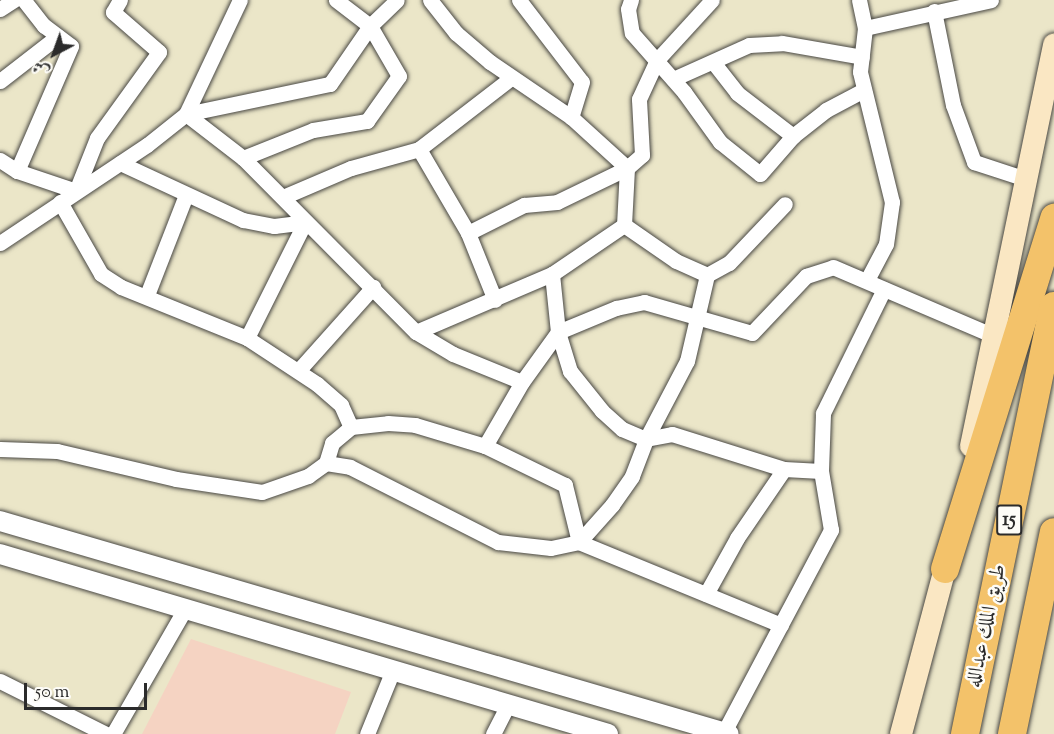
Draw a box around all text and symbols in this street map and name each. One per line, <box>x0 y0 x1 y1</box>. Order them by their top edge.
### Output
north arrow <box>24 24 84 84</box>
text: ش <box>28 54 55 82</box>
road number: 15 <box>996 503 1022 537</box>
street label: طريق الملك عبدالله <box>962 562 1012 690</box>
scale bar <box>27 671 150 709</box>
text: 50 m <box>35 680 69 706</box>

